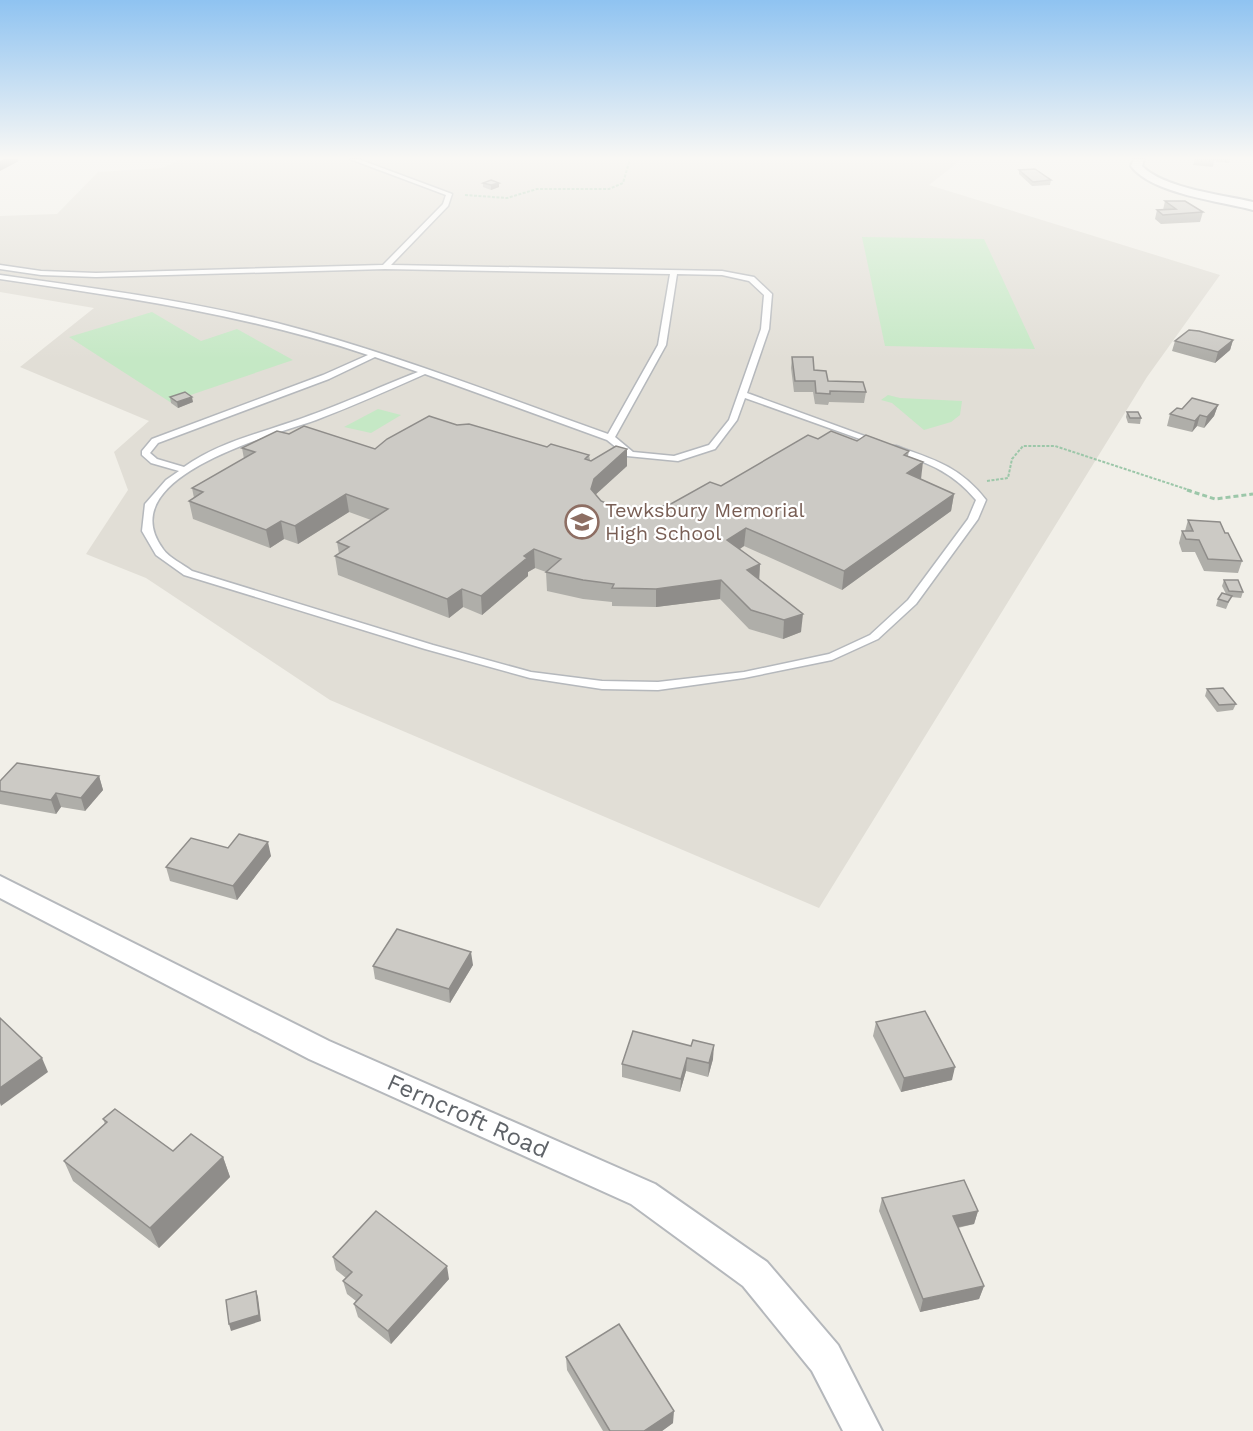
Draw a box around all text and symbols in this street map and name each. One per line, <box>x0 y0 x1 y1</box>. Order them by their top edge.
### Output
place label: Tewksbury Memorial High School <box>605 498 805 545</box>
school or university icon: Tewksbury Memorial High School <box>564 504 600 540</box>
street label: Ferncroft Road <box>383 1068 553 1164</box>

